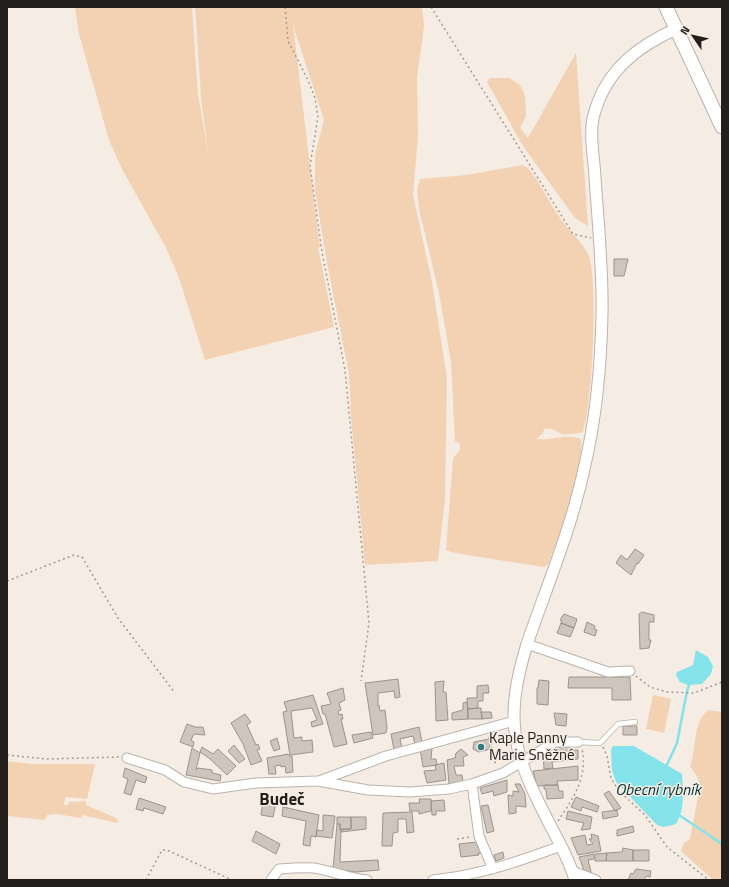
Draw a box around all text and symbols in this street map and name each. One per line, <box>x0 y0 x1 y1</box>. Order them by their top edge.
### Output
north arrow <box>673 16 713 56</box>
text: N <box>676 23 693 38</box>
place label: Kaple Panny Marie Sněžné <box>489 726 575 766</box>
marker: Kaple Panny Marie Sněžné <box>476 742 486 752</box>
water label: Obecní rybník <box>615 777 703 801</box>
district label: Budeč <box>259 786 305 812</box>

